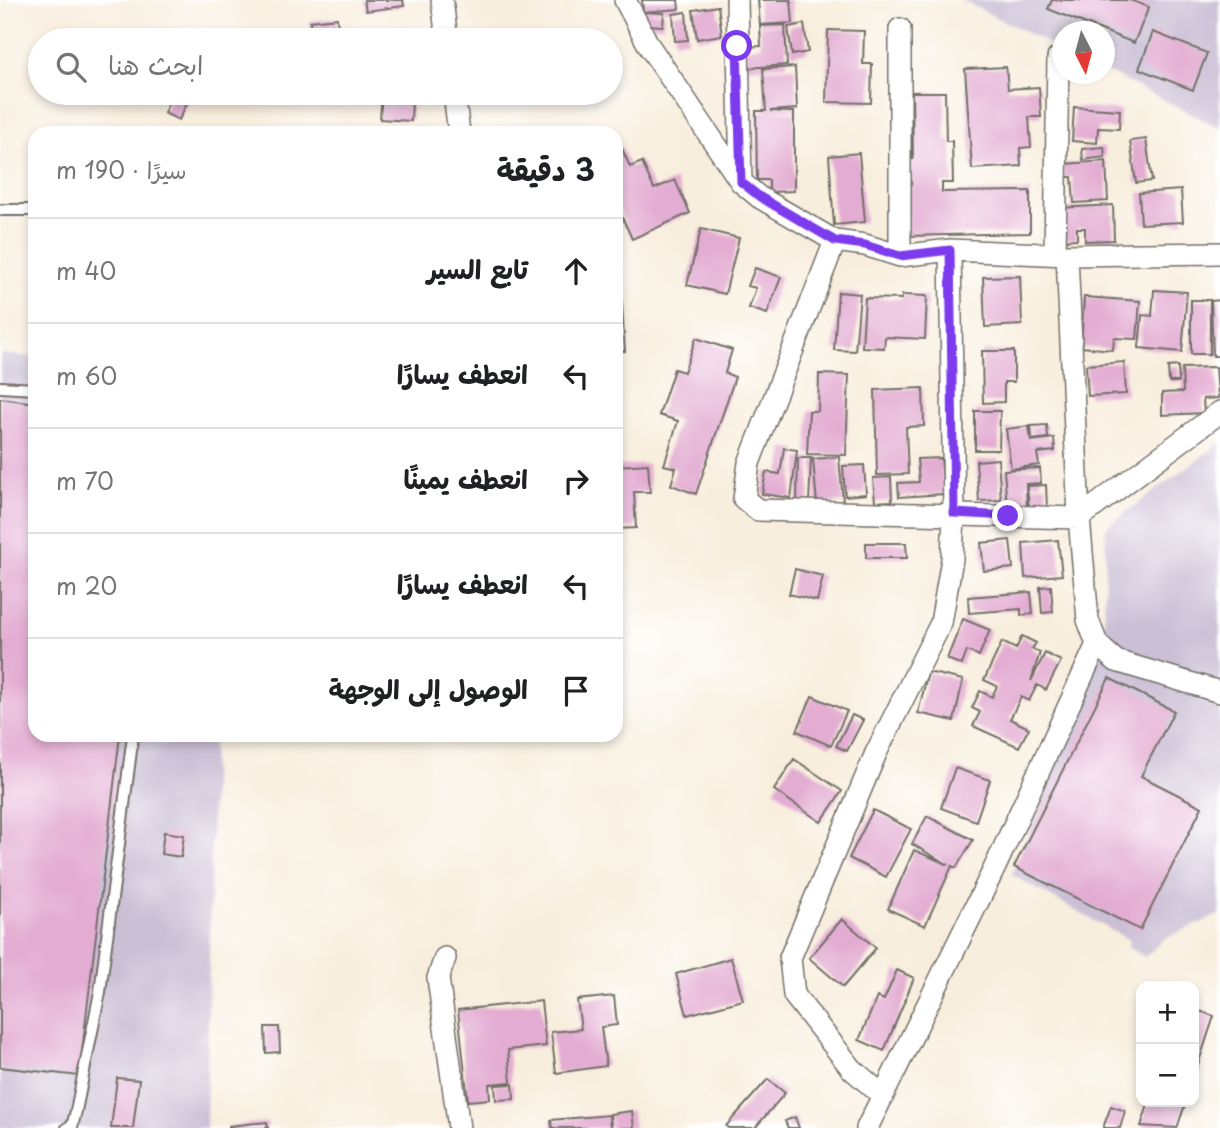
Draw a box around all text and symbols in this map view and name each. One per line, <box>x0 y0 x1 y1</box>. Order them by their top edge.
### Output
north arrow <box>1052 21 1115 84</box>
search box <box>28 28 623 105</box>
route start <box>721 30 752 61</box>
text: ابحث هنا <box>108 45 203 84</box>
icon: search <box>52 48 90 86</box>
text: 3 دقيقة <box>497 146 595 191</box>
text: سيرًا · 190 m <box>56 152 187 187</box>
text: تابع السير <box>427 249 528 288</box>
icon: ahead <box>557 252 595 290</box>
text: 40 m <box>56 253 116 288</box>
text: انعطف يسارًا <box>397 354 528 393</box>
icon: left <box>557 357 595 395</box>
text: 60 m <box>56 358 117 393</box>
text: انعطف يمينًا <box>404 459 528 498</box>
icon: right <box>557 462 595 500</box>
text: 70 m <box>56 463 114 498</box>
route end <box>992 500 1023 531</box>
text: انعطف يسارًا <box>397 564 528 603</box>
icon: left <box>557 567 595 605</box>
text: 20 m <box>56 568 117 603</box>
text: الوصول إلى الوجهة <box>329 669 528 708</box>
icon: arrive <box>557 672 595 710</box>
map controls <box>1136 981 1199 1107</box>
button: + <box>1136 981 1199 1044</box>
button: − <box>1136 1044 1199 1107</box>

